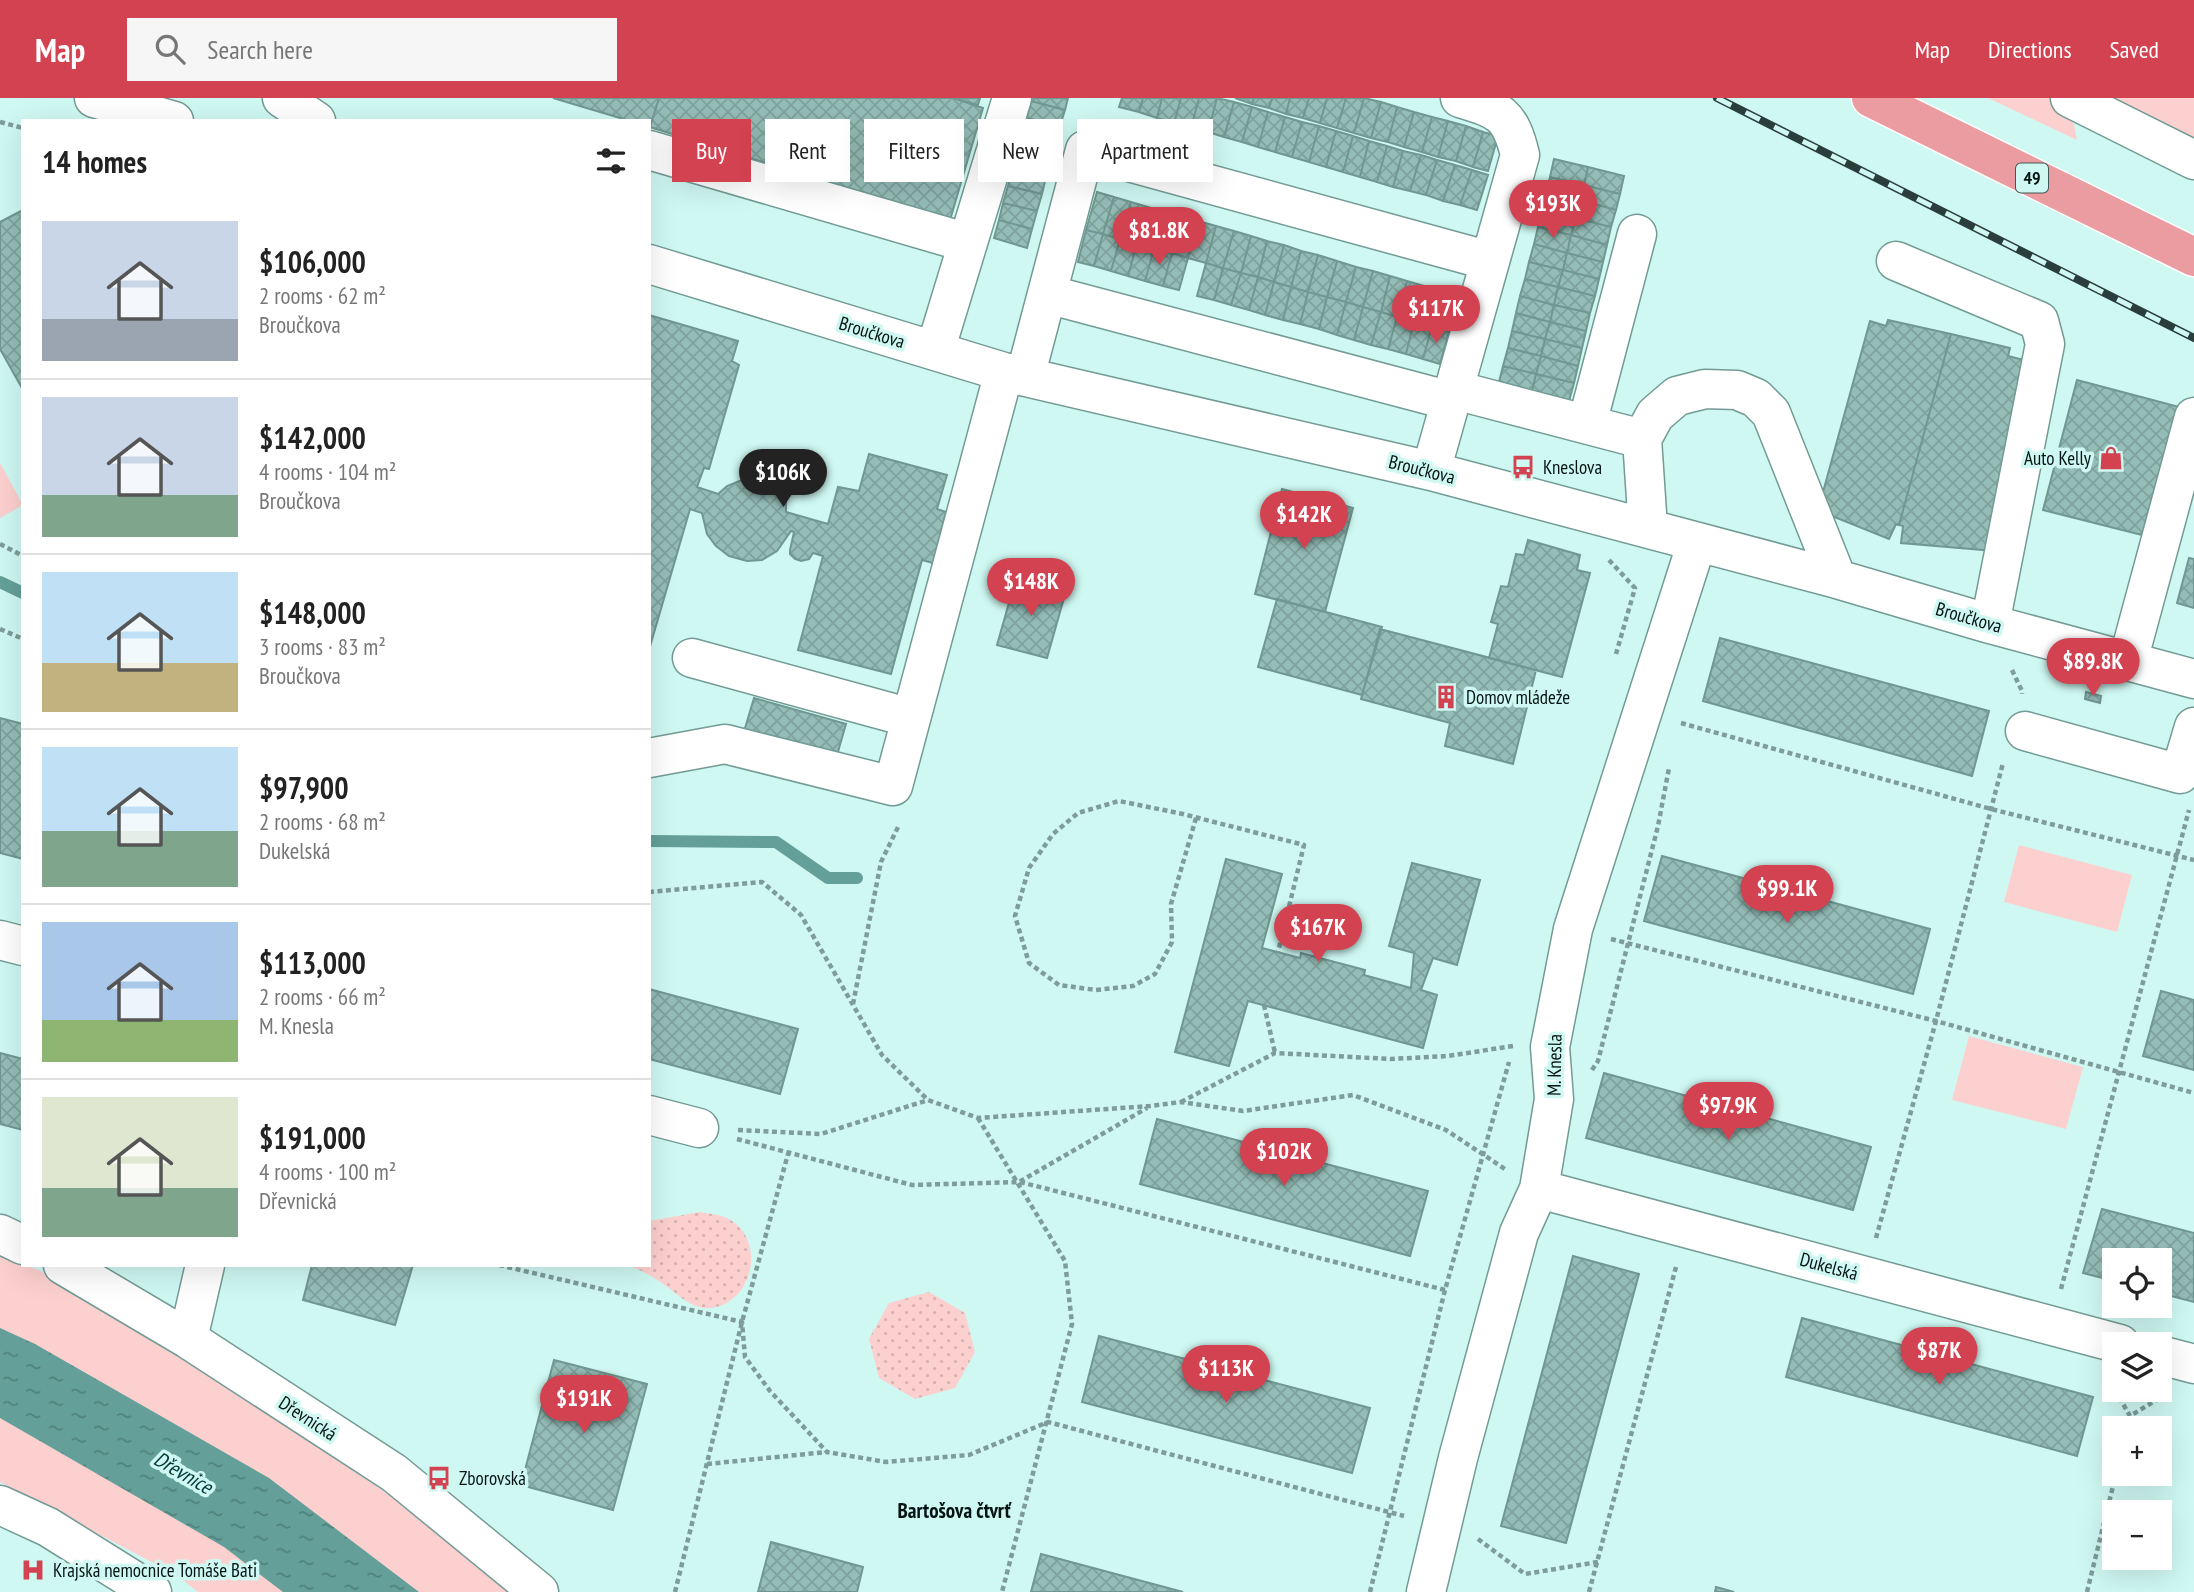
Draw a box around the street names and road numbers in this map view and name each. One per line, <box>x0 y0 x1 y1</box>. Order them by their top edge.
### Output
road number: 49 <box>2016 164 2048 192</box>
street label: Broučkova <box>836 311 908 353</box>
street label: Broučkova <box>1386 449 1458 489</box>
street label: Broučkova <box>1933 596 2005 638</box>
street label: M. Knesla <box>1541 1034 1567 1096</box>
street label: Dukelská <box>1797 1247 1861 1285</box>
street label: Dřevnická <box>275 1390 341 1446</box>

